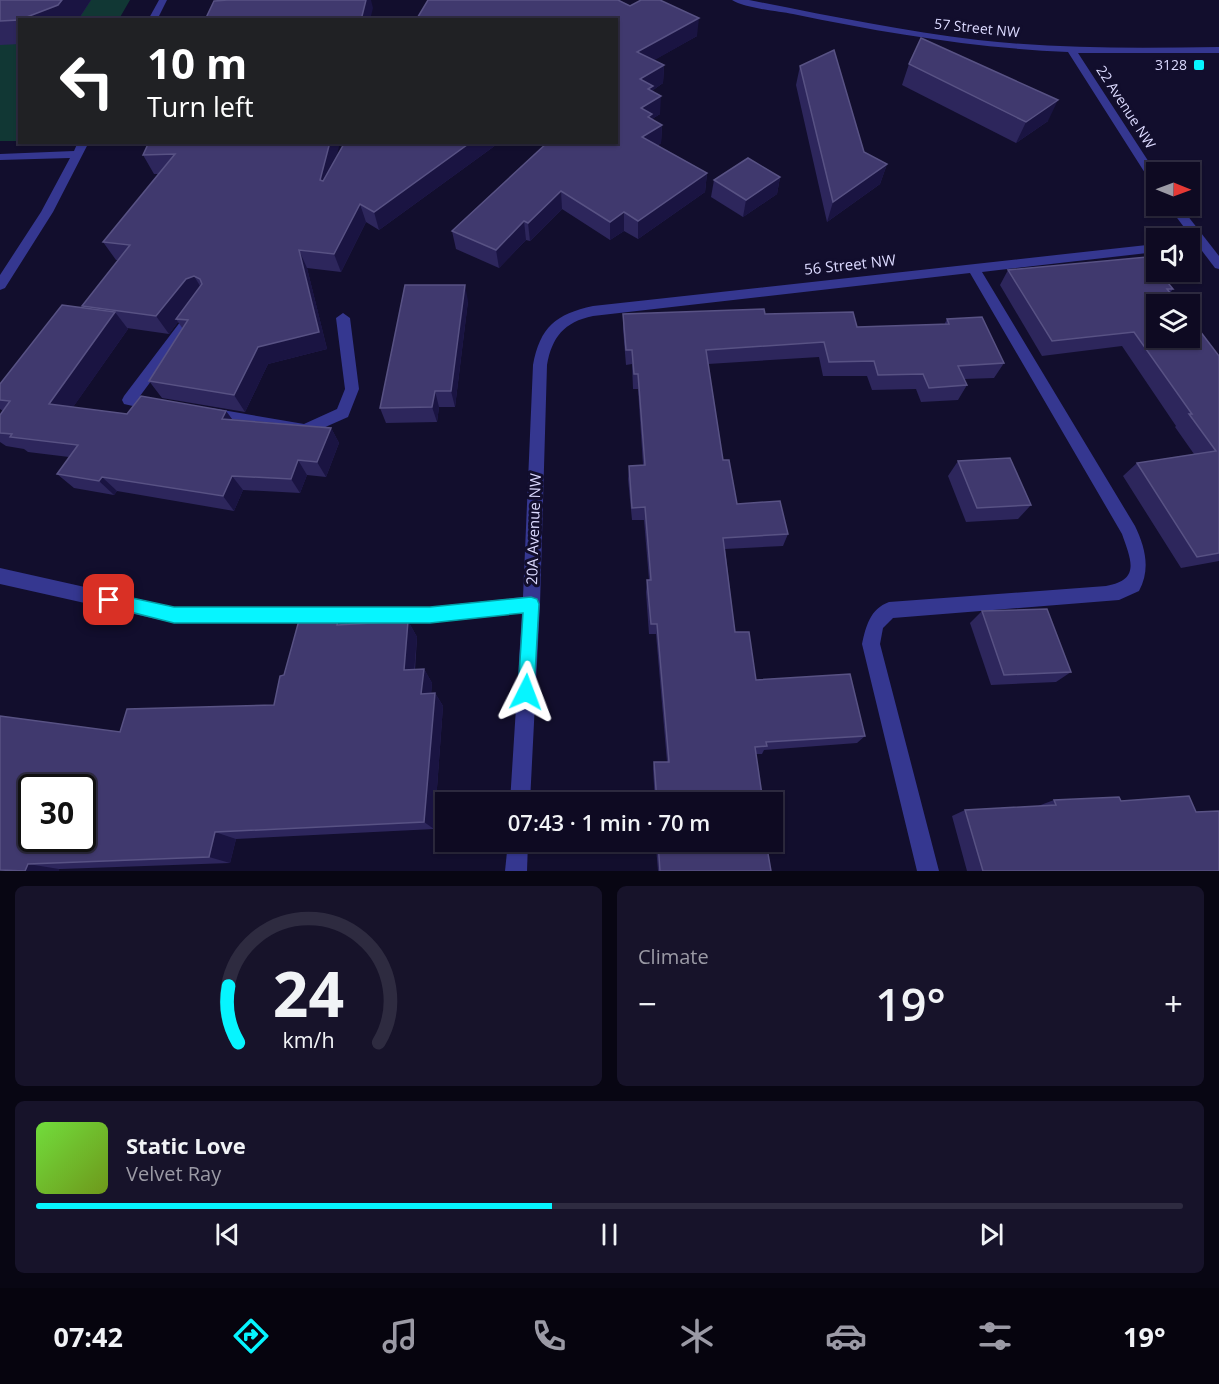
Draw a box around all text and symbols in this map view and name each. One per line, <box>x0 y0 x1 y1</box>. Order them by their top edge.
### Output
street label: 57 Street NW <box>933 14 1021 41</box>
text: 10 m <box>147 34 247 91</box>
icon: left <box>48 42 126 120</box>
place label: 3128 <box>1155 55 1187 74</box>
marker: 3128 <box>1192 58 1206 72</box>
street label: 22 Avenue NW <box>1092 62 1160 152</box>
text: Turn left <box>147 88 254 125</box>
north arrow <box>1146 162 1200 216</box>
map controls <box>1146 162 1200 348</box>
button: sound <box>1146 228 1200 282</box>
street label: 56 Street NW <box>803 249 897 279</box>
button: layers <box>1146 294 1200 348</box>
street label: 20A Avenue NW <box>521 473 545 585</box>
pin <box>83 574 134 625</box>
icon: arrive <box>92 583 125 616</box>
position arrow <box>494 660 558 724</box>
speed limit sign: 30 <box>18 774 96 852</box>
text: 07:43 · 1 min · 70 m <box>508 807 710 837</box>
text: Climate <box>638 943 709 970</box>
text: 24 <box>273 950 344 1035</box>
text: 19° <box>875 973 946 1034</box>
text: − <box>638 981 657 1026</box>
text: + <box>1164 981 1183 1026</box>
text: km/h <box>282 1025 335 1054</box>
text: Static Love <box>126 1130 246 1160</box>
text: Velvet Ray <box>126 1160 221 1187</box>
icon: previous <box>211 1218 244 1251</box>
icon: pause <box>593 1218 626 1251</box>
icon: next <box>975 1218 1008 1251</box>
icon: directions <box>230 1315 272 1357</box>
icon: music <box>379 1315 421 1357</box>
icon: phone <box>528 1315 570 1357</box>
icon: climate <box>676 1315 718 1357</box>
icon: car <box>825 1315 867 1357</box>
icon: filters <box>974 1315 1016 1357</box>
text: 07:42 <box>53 1318 123 1355</box>
text: 19° <box>1123 1318 1165 1355</box>

